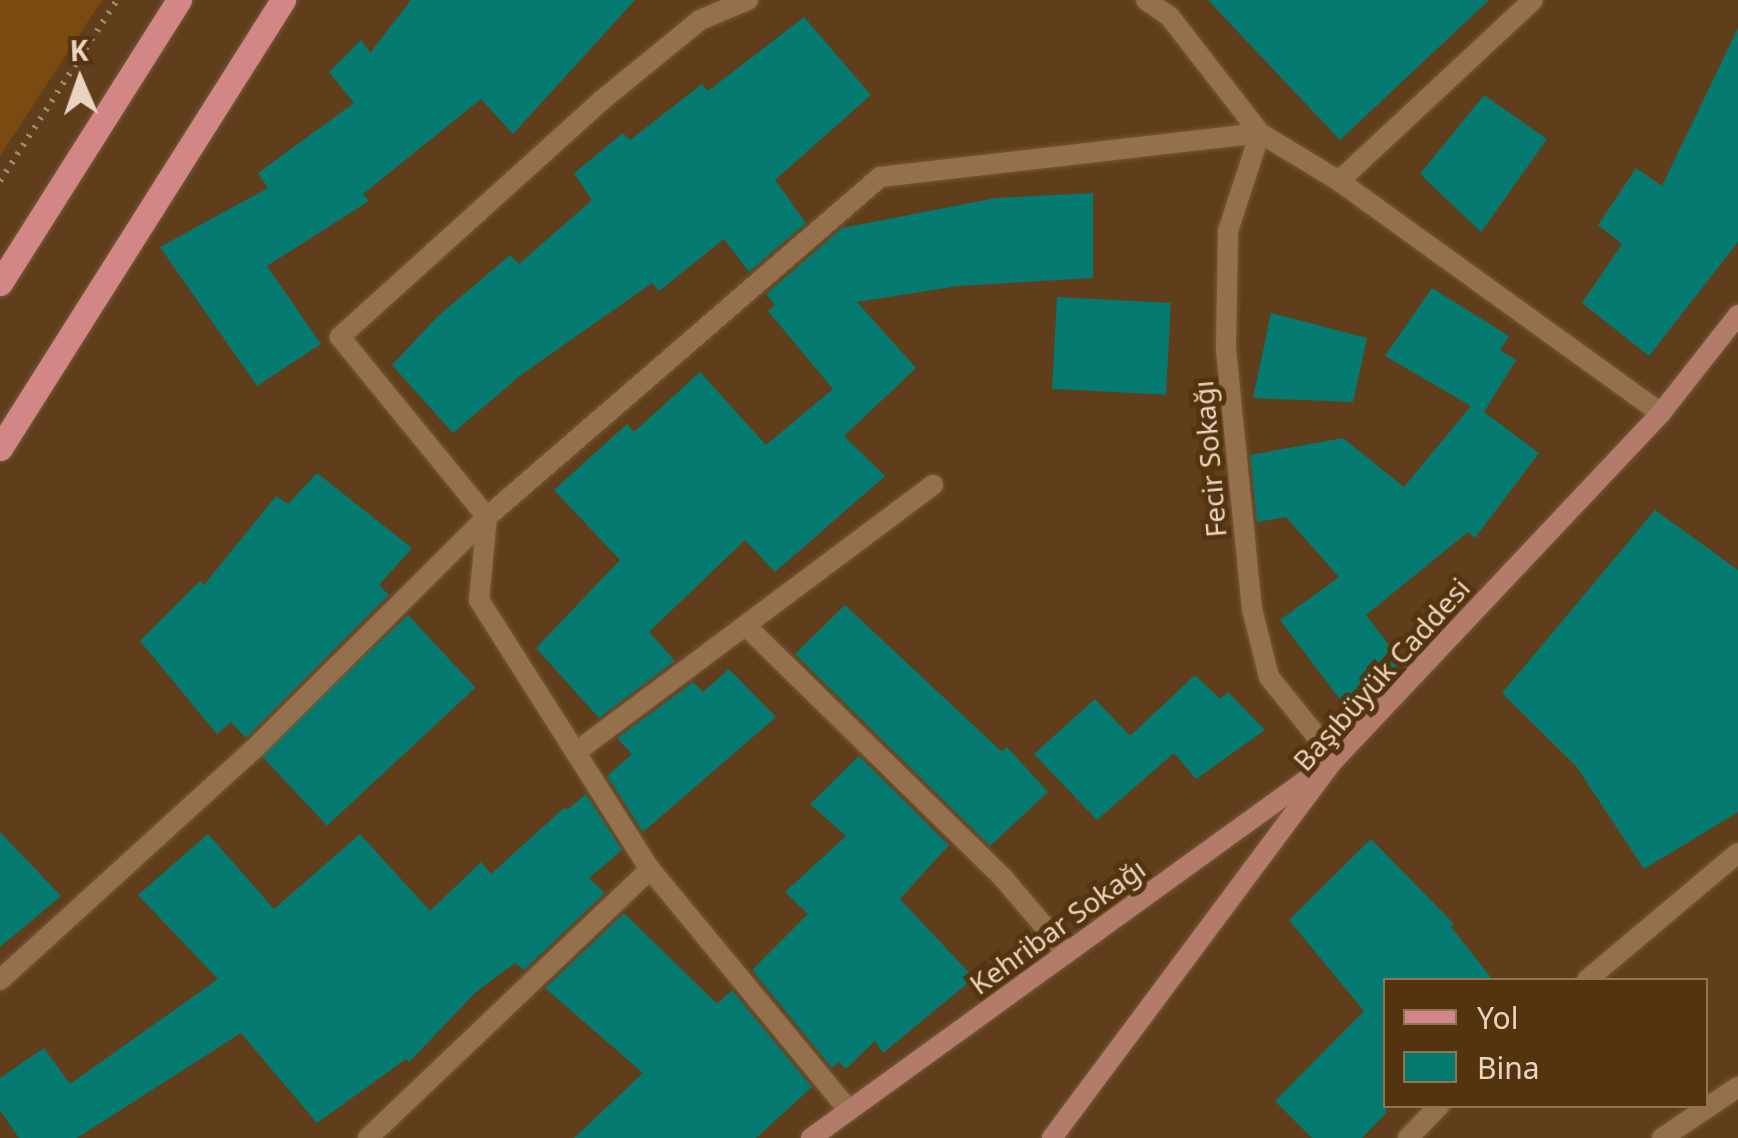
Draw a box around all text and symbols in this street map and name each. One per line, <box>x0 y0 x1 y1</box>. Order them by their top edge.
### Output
north arrow <box>30 30 130 130</box>
text: K <box>69 31 89 69</box>
street label: Fecir Sokağı <box>1185 379 1233 539</box>
street label: Başıbüyük Caddesi <box>1286 571 1476 777</box>
street label: Kehribar Sokağı <box>963 851 1151 1001</box>
legend <box>1383 978 1708 1108</box>
text: Yol <box>1477 997 1518 1038</box>
text: Bina <box>1477 1047 1540 1088</box>

